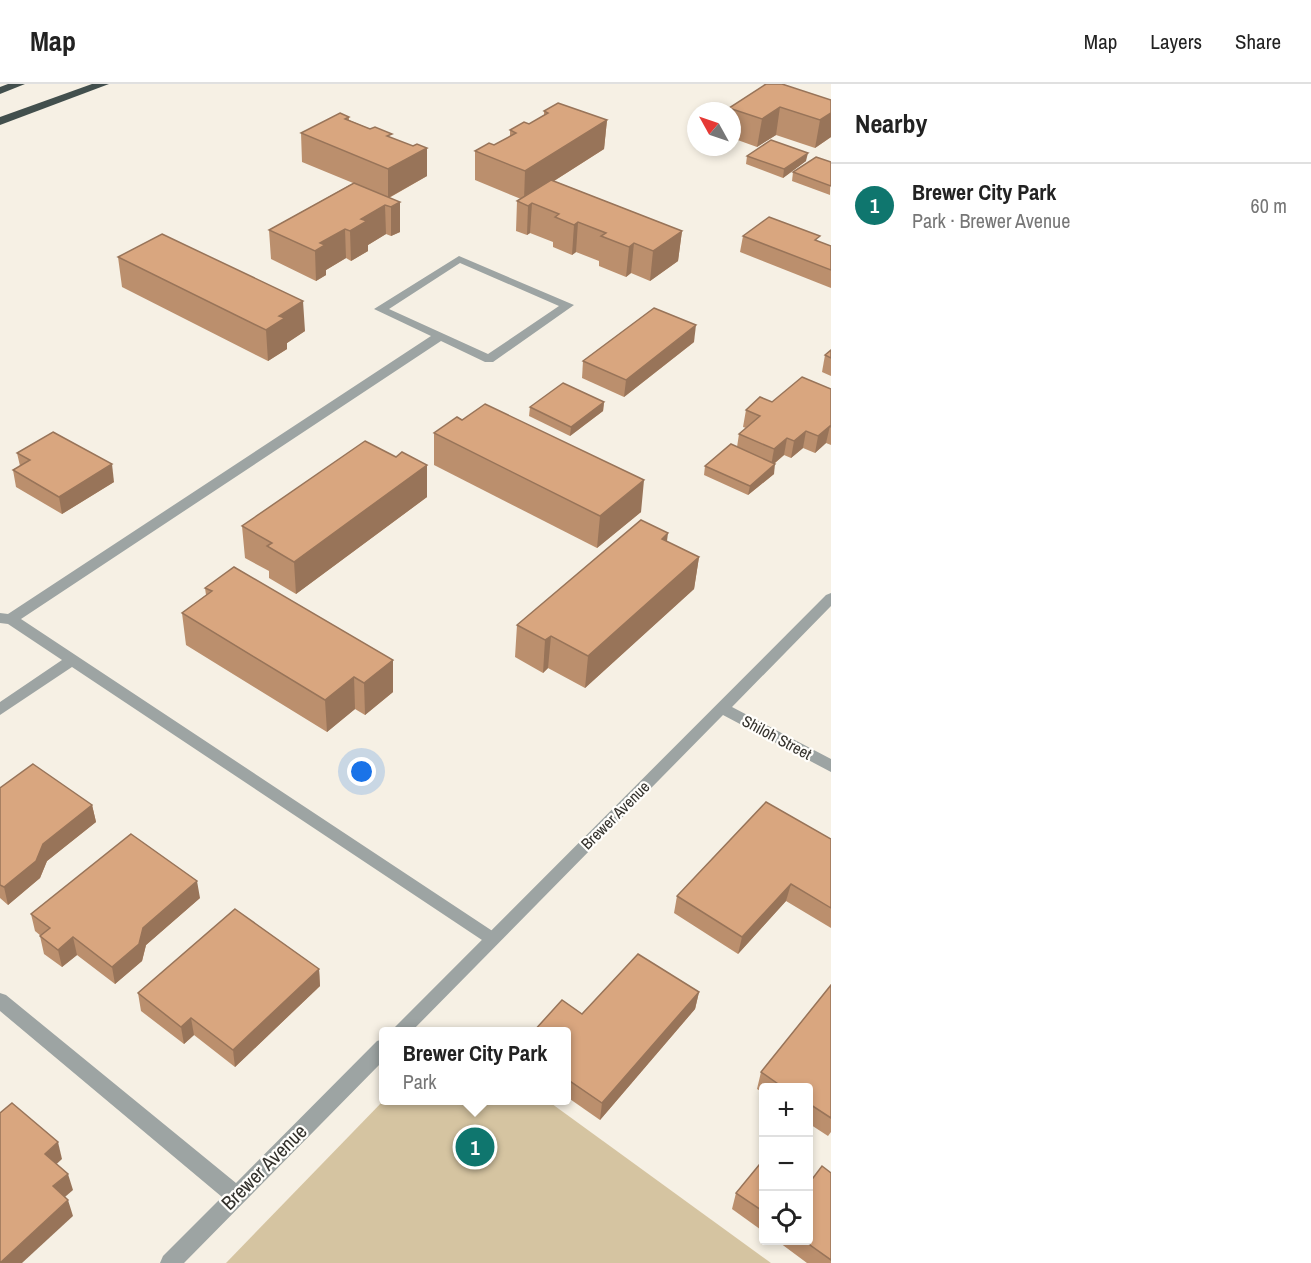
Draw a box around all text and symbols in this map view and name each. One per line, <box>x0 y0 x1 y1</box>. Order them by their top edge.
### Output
text: Map <box>30 22 76 60</box>
text: Map <box>1084 27 1117 56</box>
text: Layers <box>1150 27 1202 56</box>
text: Share <box>1235 27 1281 56</box>
north arrow <box>687 102 741 156</box>
text: Nearby <box>855 106 927 141</box>
text: Brewer City Park <box>912 177 1056 207</box>
text: 1 <box>870 192 879 219</box>
text: 60 m <box>1251 192 1287 219</box>
text: Park · Brewer Avenue <box>912 207 1070 234</box>
street label: Shiloh Street <box>738 709 816 765</box>
your location <box>347 757 376 786</box>
street label: Brewer Avenue <box>576 776 654 854</box>
popup <box>379 1027 571 1105</box>
text: Brewer City Park <box>403 1038 547 1068</box>
text: Park <box>403 1068 437 1095</box>
map controls <box>759 1083 813 1245</box>
button: + <box>759 1083 813 1137</box>
street label: Brewer Avenue <box>215 1118 312 1215</box>
pin: 1 <box>456 1124 494 1170</box>
button: − <box>759 1137 813 1191</box>
button: locate <box>759 1191 813 1245</box>

